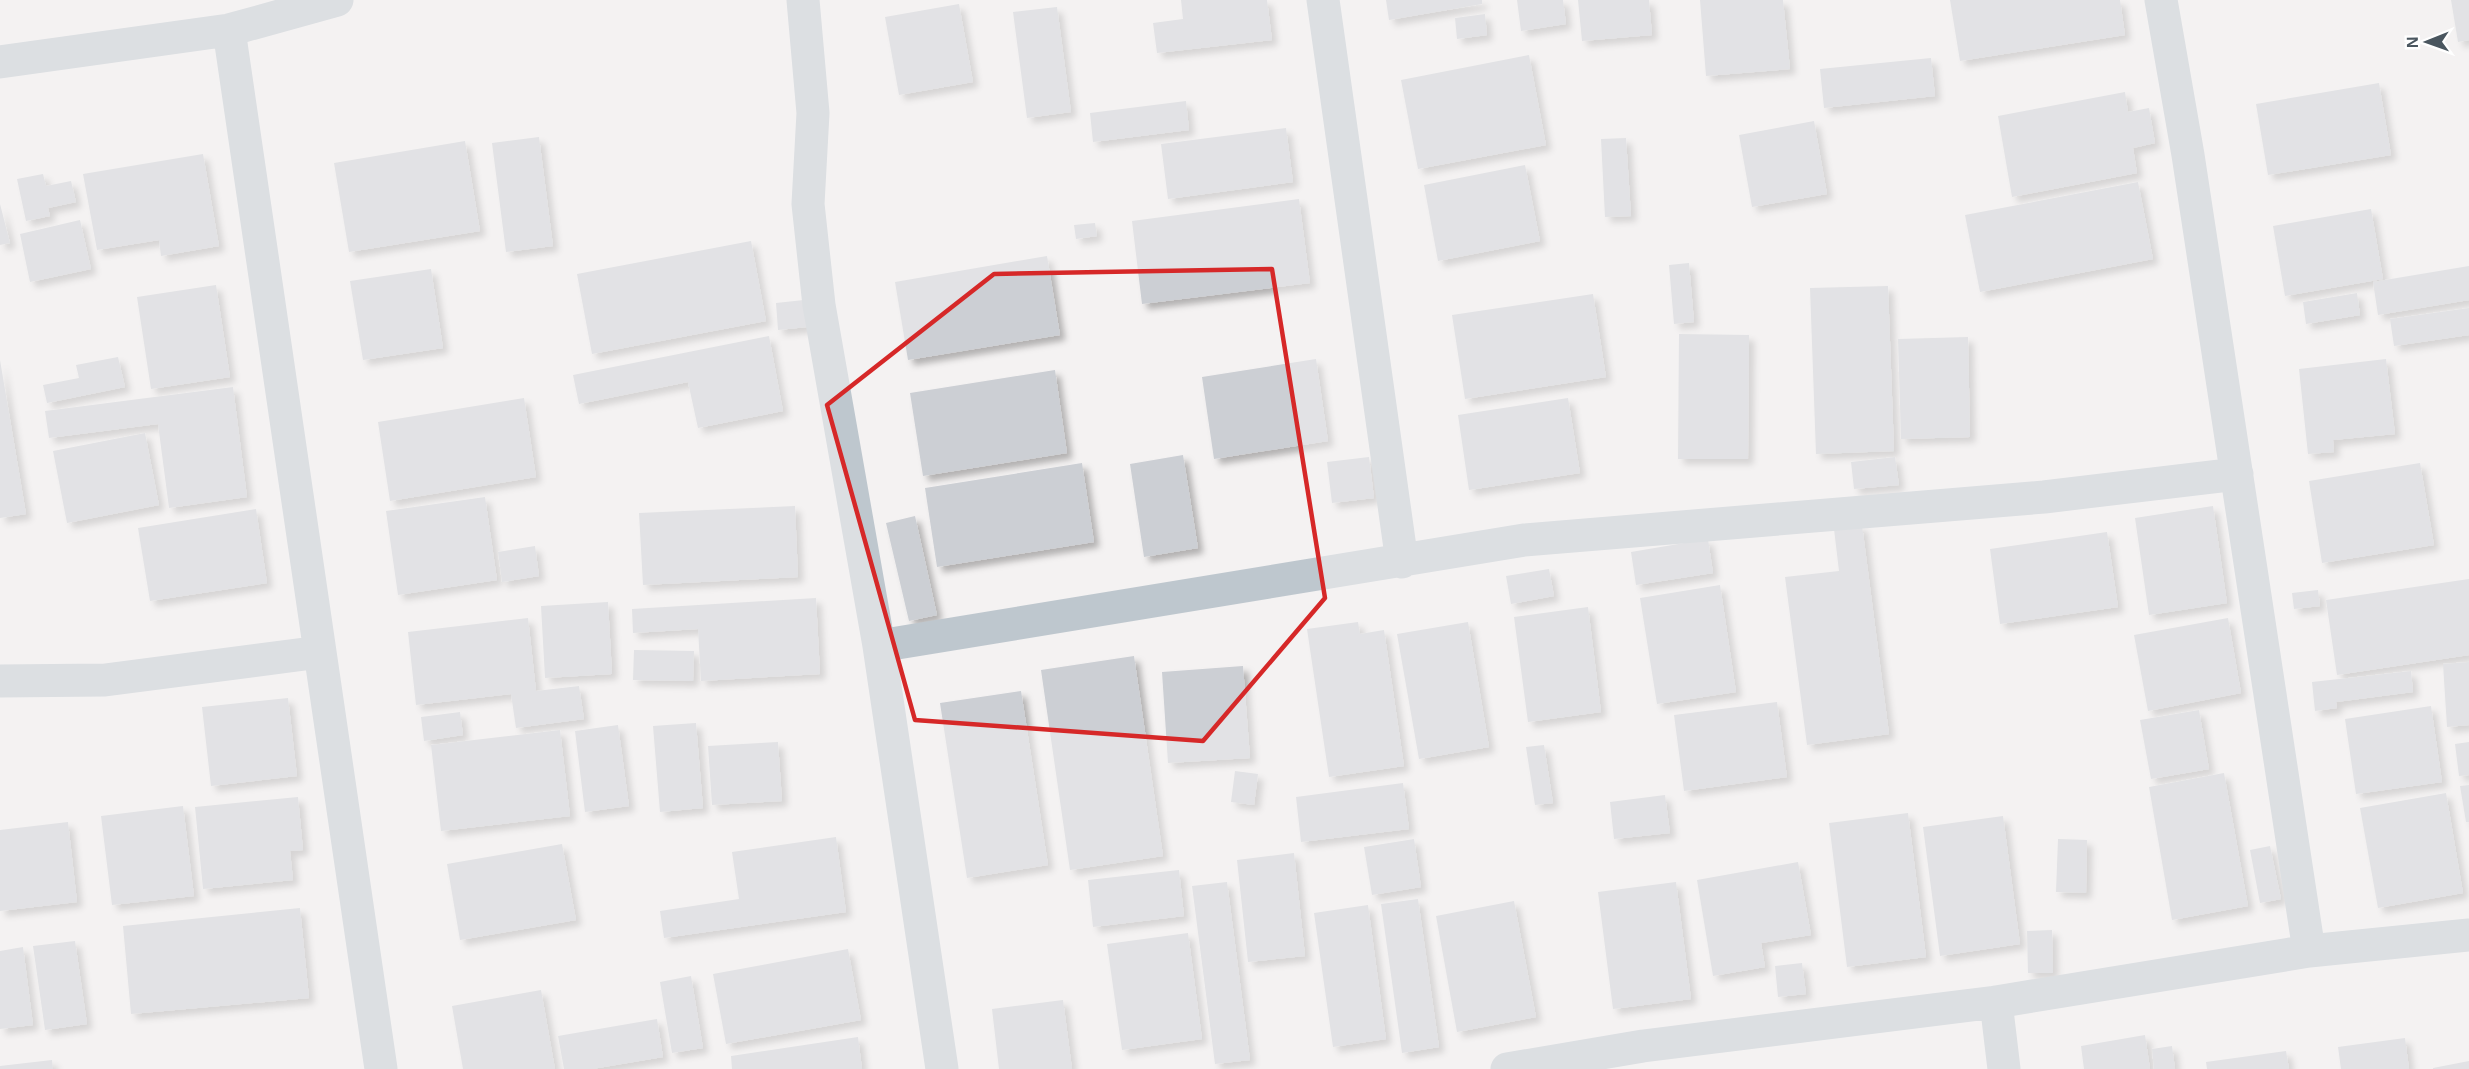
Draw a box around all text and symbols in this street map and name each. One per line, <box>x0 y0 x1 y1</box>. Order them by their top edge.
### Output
north arrow <box>2397 12 2457 72</box>
text: N <box>2404 36 2421 48</box>

